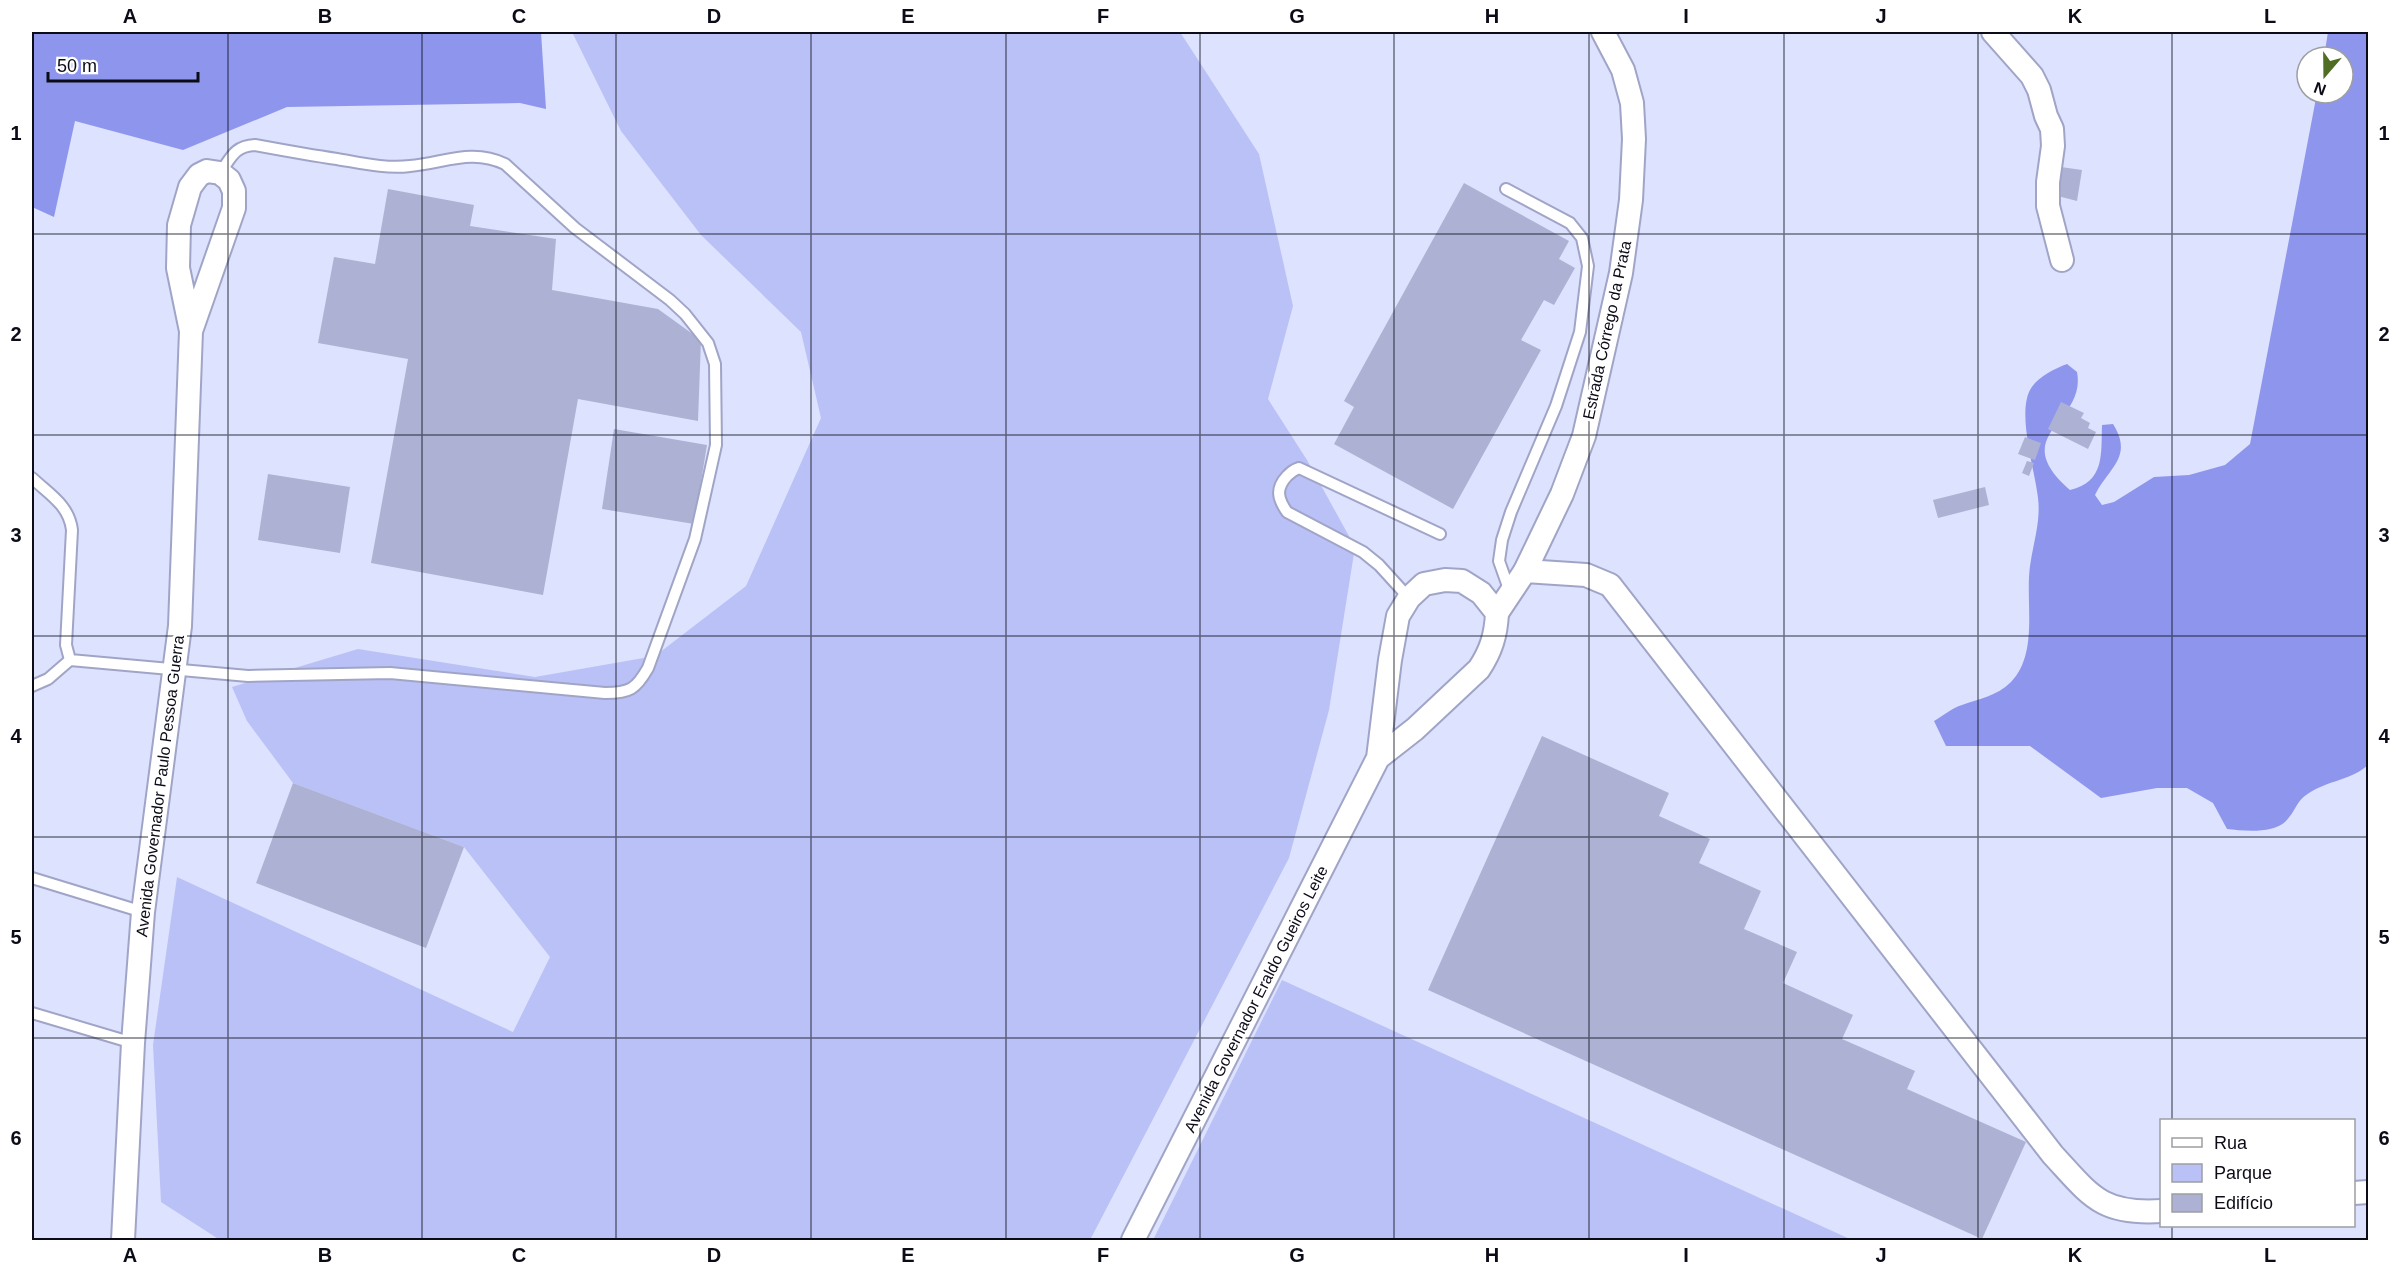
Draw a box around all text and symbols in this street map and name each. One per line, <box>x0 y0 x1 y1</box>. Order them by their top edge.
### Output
text: A <box>123 5 137 27</box>
text: B <box>318 5 332 27</box>
text: C <box>512 5 526 27</box>
text: D <box>707 5 721 27</box>
text: E <box>901 5 915 27</box>
text: F <box>1097 5 1109 27</box>
text: G <box>1289 5 1305 27</box>
text: H <box>1485 5 1499 27</box>
text: I <box>1683 5 1689 27</box>
text: J <box>1875 5 1887 27</box>
text: K <box>2068 5 2083 27</box>
text: L <box>2264 5 2276 27</box>
scale bar <box>48 45 198 83</box>
north arrow <box>2295 45 2355 105</box>
text: 50 m <box>57 56 97 76</box>
text: N <box>2312 79 2328 99</box>
text: 1 <box>10 122 22 144</box>
text: 1 <box>2378 122 2390 144</box>
street label: Estrada Córrego da Prata <box>1580 239 1634 421</box>
text: 2 <box>10 323 22 345</box>
text: 2 <box>2378 323 2390 345</box>
text: 3 <box>10 524 22 546</box>
text: 3 <box>2378 524 2390 546</box>
street label: Avenida Governador Paulo Pessoa Guerra <box>133 634 187 938</box>
text: 4 <box>10 725 22 747</box>
text: 4 <box>2378 725 2390 747</box>
street label: Avenida Governador Eraldo Gueiros Leite <box>1181 863 1331 1135</box>
text: 5 <box>10 926 22 948</box>
text: 5 <box>2378 926 2390 948</box>
legend <box>2160 1119 2355 1227</box>
text: 6 <box>10 1127 22 1149</box>
text: 6 <box>2378 1127 2390 1149</box>
text: Rua <box>2214 1133 2248 1153</box>
text: Parque <box>2214 1163 2272 1183</box>
text: Edifício <box>2214 1193 2273 1213</box>
text: A <box>123 1244 137 1266</box>
text: B <box>318 1244 332 1266</box>
text: C <box>512 1244 526 1266</box>
text: D <box>707 1244 721 1266</box>
text: E <box>901 1244 915 1266</box>
text: F <box>1097 1244 1109 1266</box>
text: G <box>1289 1244 1305 1266</box>
text: H <box>1485 1244 1499 1266</box>
text: I <box>1683 1244 1689 1266</box>
text: J <box>1875 1244 1887 1266</box>
text: K <box>2068 1244 2083 1266</box>
text: L <box>2264 1244 2276 1266</box>

